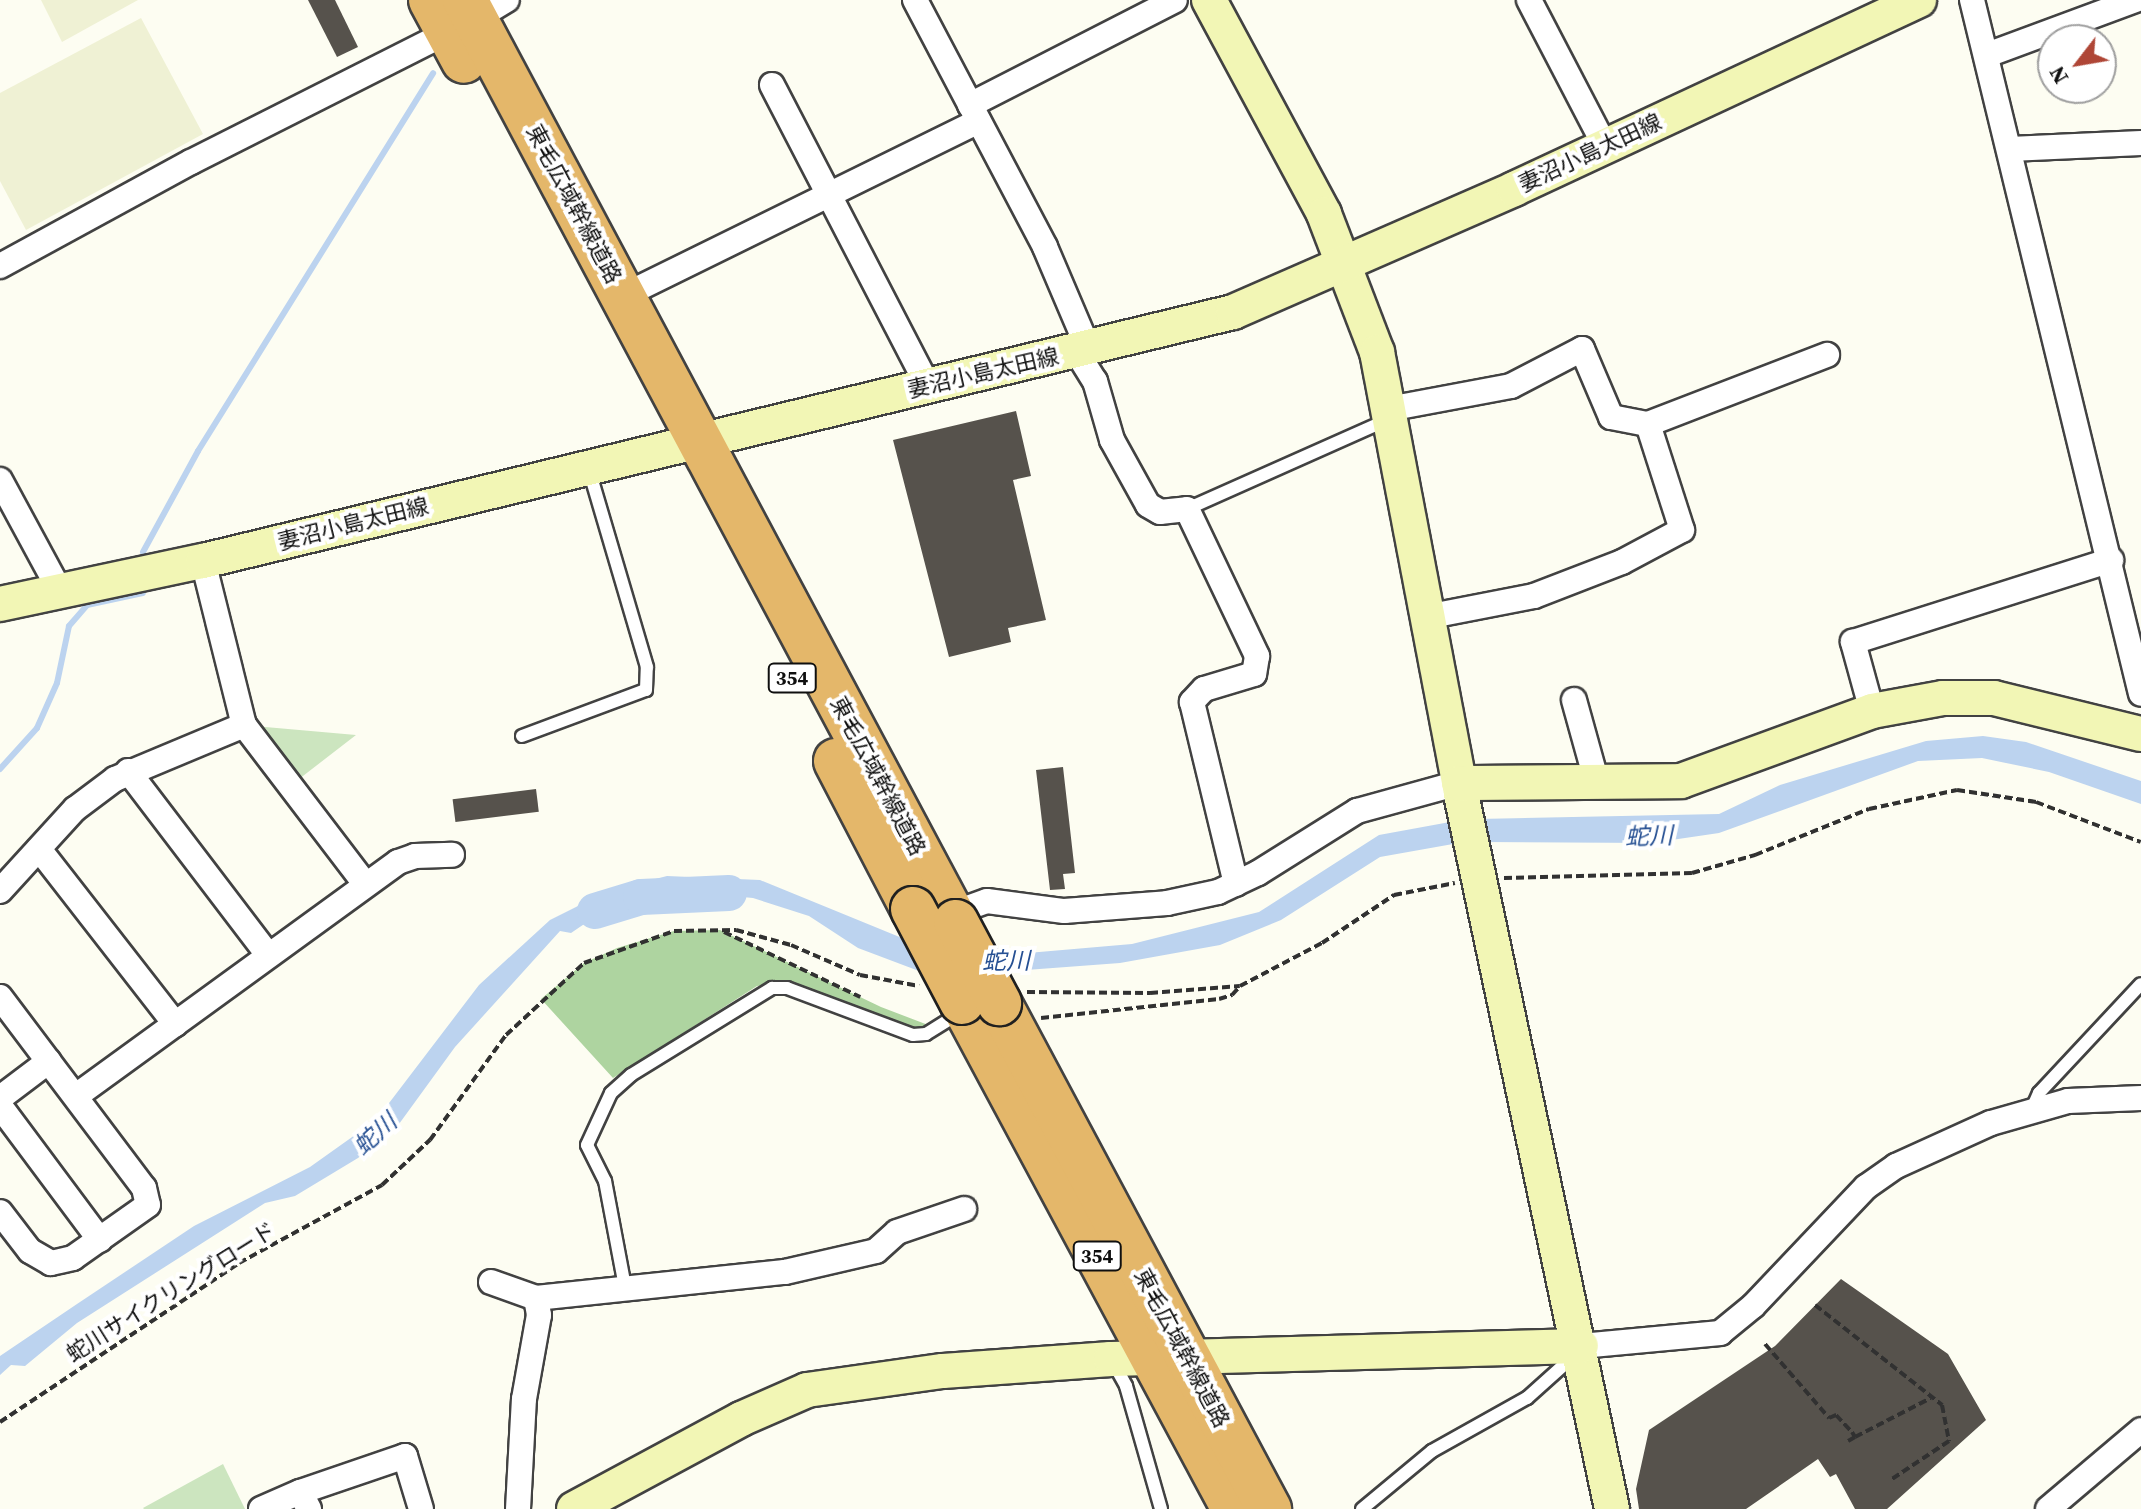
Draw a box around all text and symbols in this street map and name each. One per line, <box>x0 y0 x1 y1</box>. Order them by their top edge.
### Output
north arrow <box>2037 24 2117 104</box>
text: N <box>2041 61 2075 90</box>
street label: 妻沼小島太田線 <box>1515 108 1665 198</box>
street label: 東毛広域幹線道路 <box>521 120 627 288</box>
street label: 妻沼小島太田線 <box>905 343 1061 403</box>
street label: 妻沼小島太田線 <box>275 493 431 555</box>
road number: 354 <box>766 662 818 694</box>
street label: 東毛広域幹線道路 <box>825 692 931 860</box>
water label: 蛇川 <box>1625 821 1673 851</box>
water label: 蛇川 <box>982 946 1030 976</box>
water label: 蛇川 <box>348 1107 402 1161</box>
street label: 蛇川サイクリングロード <box>61 1217 281 1367</box>
road number: 354 <box>1071 1240 1123 1272</box>
street label: 東毛広域幹線道路 <box>1129 1264 1235 1432</box>

